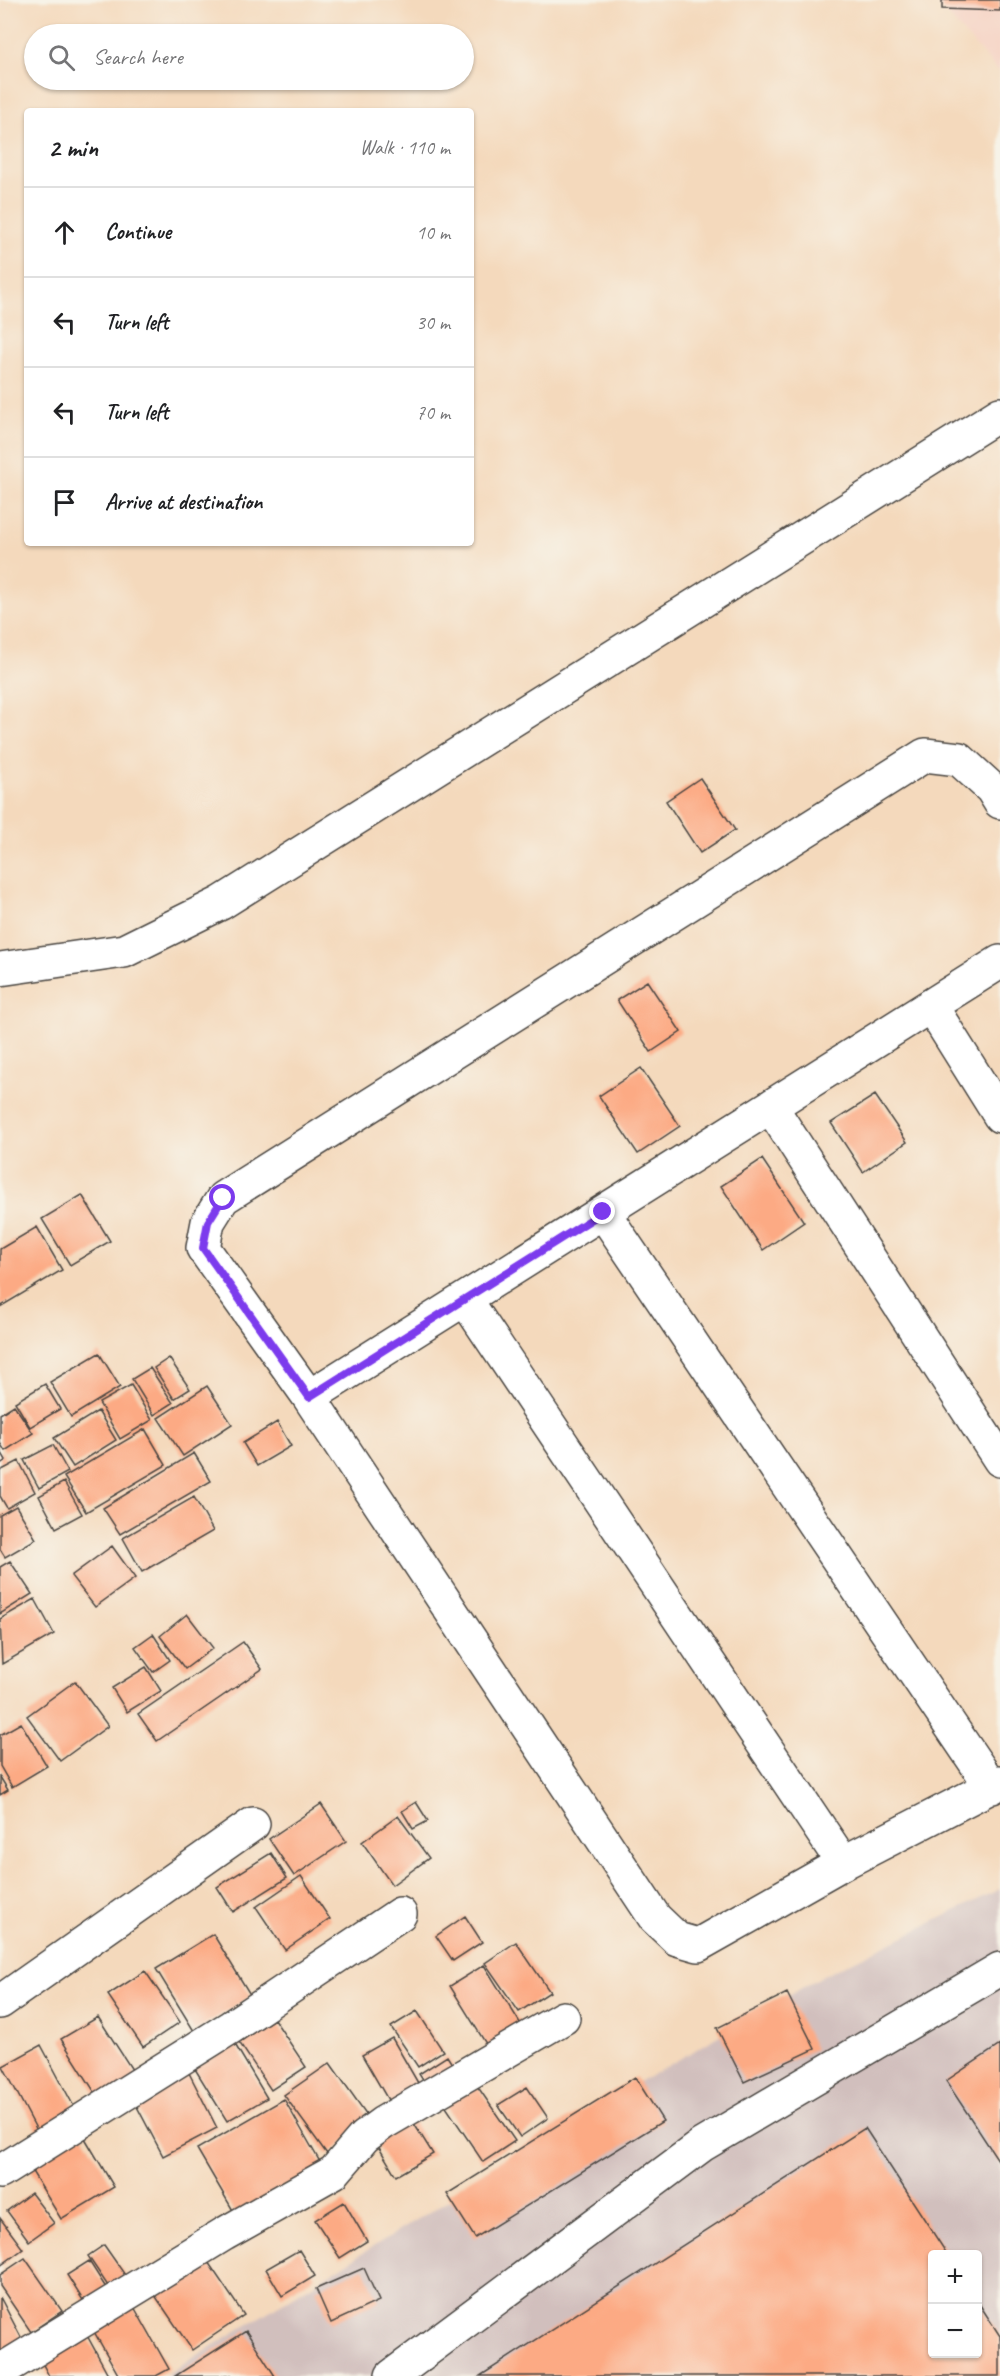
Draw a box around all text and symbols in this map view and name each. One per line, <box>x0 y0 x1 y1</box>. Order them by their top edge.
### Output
search box <box>24 24 474 90</box>
icon: search <box>45 41 78 74</box>
text: Search here <box>93 43 183 71</box>
text: 2 min <box>48 131 98 164</box>
text: Walk · 110 m <box>360 135 450 160</box>
icon: ahead <box>48 216 81 249</box>
text: Continue <box>105 218 171 246</box>
text: 10 m <box>416 220 450 245</box>
icon: left <box>48 306 81 339</box>
text: Turn left <box>105 308 169 336</box>
text: 30 m <box>416 310 450 335</box>
icon: left <box>48 396 81 429</box>
text: Turn left <box>105 398 169 426</box>
text: 70 m <box>416 400 450 425</box>
icon: arrive <box>48 486 81 519</box>
text: Arrive at destination <box>105 488 262 516</box>
route start <box>209 1184 235 1210</box>
route end <box>589 1198 615 1224</box>
map controls <box>928 2250 982 2358</box>
button: + <box>928 2250 982 2304</box>
button: − <box>928 2304 982 2358</box>

